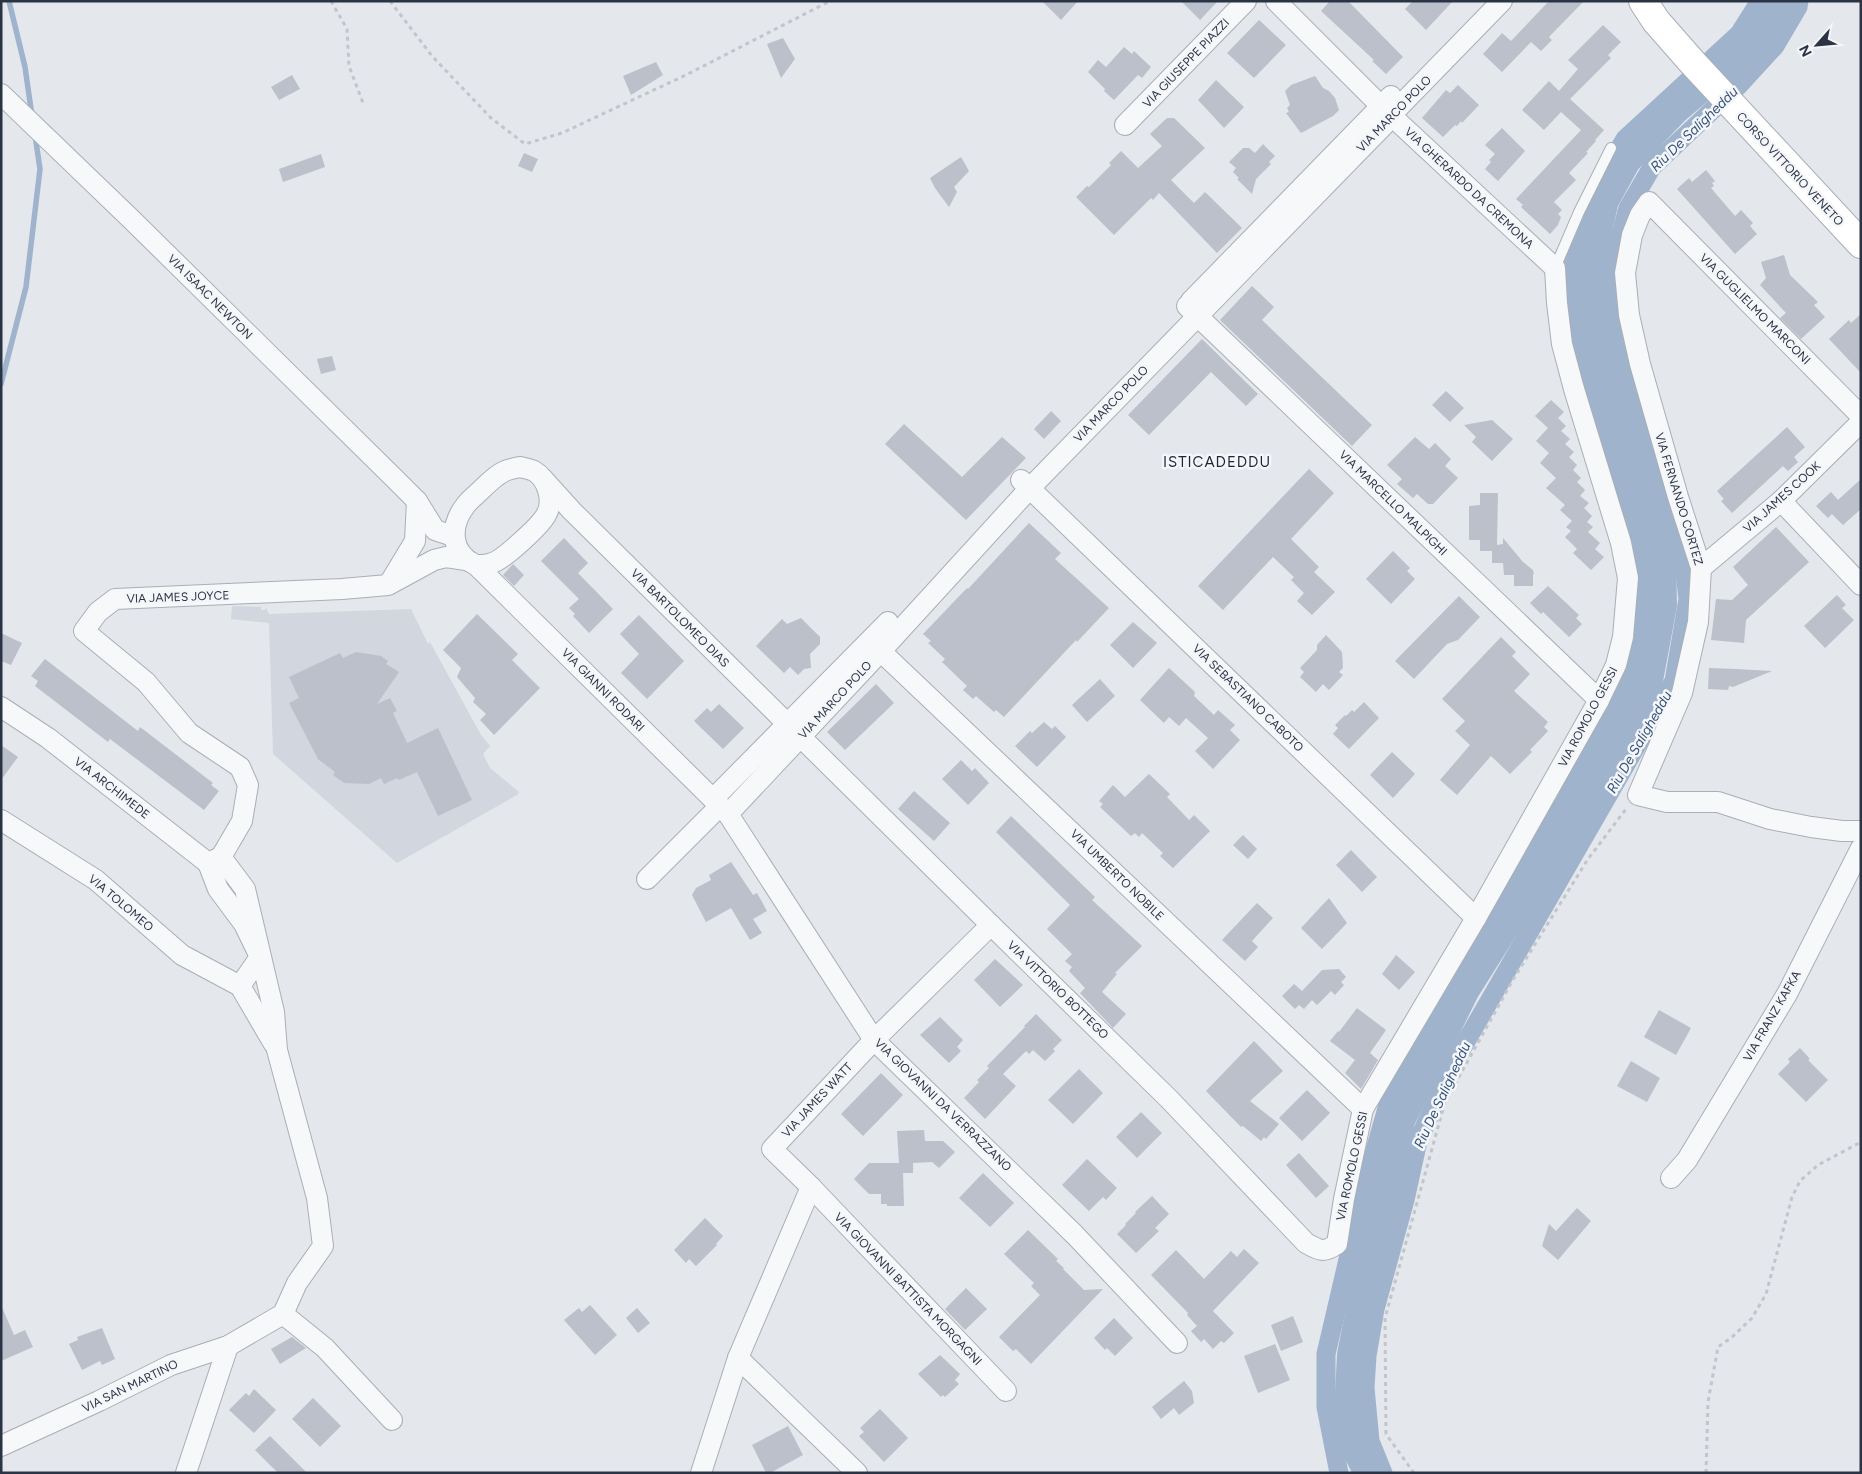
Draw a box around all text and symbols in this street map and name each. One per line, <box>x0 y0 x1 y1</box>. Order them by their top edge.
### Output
street label: VIA GIUSEPPE PIAZZI <box>1140 15 1232 111</box>
north arrow <box>1792 20 1842 70</box>
text: N <box>1796 42 1816 59</box>
street label: VIA MARCO POLO <box>1354 73 1434 155</box>
water label: Riu De Saligheddu <box>1647 83 1742 175</box>
street label: CORSO VITTORIO VENETO <box>1734 109 1846 229</box>
street label: VIA GHERARDO DA CREMONA <box>1402 125 1536 251</box>
street label: VIA GUGLIELMO MARCONI <box>1697 251 1813 367</box>
street label: VIA ISAAC NEWTON <box>165 252 255 342</box>
street label: VIA MARCO POLO <box>1071 363 1151 445</box>
street label: VIA FERNANDO CORTEZ <box>1652 431 1706 567</box>
street label: VIA MARCELLO MALPIGHI <box>1336 448 1450 558</box>
district label: ISTICADEDDU <box>1163 453 1271 471</box>
street label: VIA JAMES COOK <box>1740 458 1824 535</box>
street label: VIA BARTOLOMEO DIAS <box>628 566 732 670</box>
street label: VIA JAMES JOYCE <box>126 588 230 606</box>
street label: VIA SEBASTIANO CABOTO <box>1190 641 1306 755</box>
street label: VIA GIANNI RODARI <box>559 646 647 734</box>
street label: VIA MARCO POLO <box>795 658 875 742</box>
street label: VIA ROMOLO GESSI <box>1556 665 1620 769</box>
water label: Riu De Saligheddu <box>1603 688 1676 796</box>
street label: VIA ARCHIMEDE <box>72 754 152 822</box>
street label: VIA UMBERTO NOBILE <box>1067 827 1167 923</box>
street label: VIA TOLOMEO <box>86 872 156 934</box>
street label: VIA VITTORIO BOTTEGO <box>1005 938 1111 1042</box>
street label: VIA FRANZ KAFKA <box>1740 968 1804 1064</box>
street label: VIA GIOVANNI DA VERRAZZANO <box>872 1036 1014 1174</box>
water label: Riu De Saligheddu <box>1410 1039 1475 1151</box>
street label: VIA JAMES WATT <box>779 1060 855 1140</box>
street label: VIA ROMOLO GESSI <box>1334 1110 1370 1222</box>
street label: VIA GIOVANNI BATTISTA MORGAGNI <box>831 1210 985 1368</box>
street label: VIA SAN MARTINO <box>80 1357 180 1415</box>

